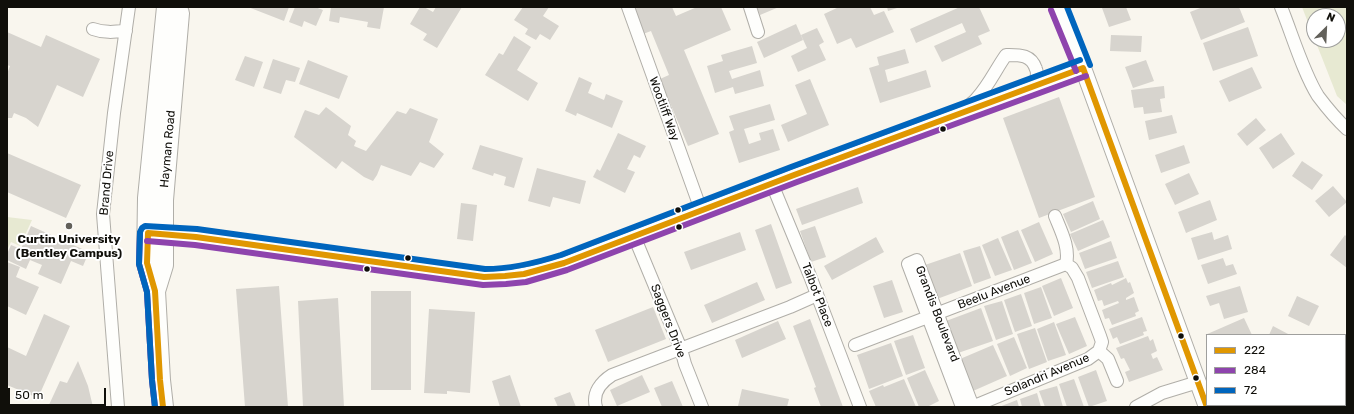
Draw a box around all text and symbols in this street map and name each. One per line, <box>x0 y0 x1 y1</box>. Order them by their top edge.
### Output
north arrow <box>1306 8 1346 48</box>
text: N <box>1324 10 1337 25</box>
street label: Wootliff Way <box>646 75 682 143</box>
street label: Hayman Road <box>157 110 179 188</box>
unlabelled marker <box>938 124 948 134</box>
street label: Brand Drive <box>97 150 117 216</box>
unlabelled marker <box>673 205 683 215</box>
marker: Curtin University (Bentley Campus) <box>64 221 74 231</box>
unlabelled marker <box>674 222 684 232</box>
place label: Curtin University (Bentley Campus) <box>16 233 122 261</box>
unlabelled marker <box>403 253 413 263</box>
street label: Talbot Place <box>798 261 836 329</box>
unlabelled marker <box>362 264 372 274</box>
street label: Grandis Boulevard <box>912 264 962 364</box>
street label: Beelu Avenue <box>956 272 1032 312</box>
street label: Saggers Drive <box>647 282 689 360</box>
unlabelled marker <box>1176 331 1186 341</box>
legend <box>1206 334 1346 406</box>
text: 222 <box>1244 343 1265 357</box>
street label: Solandri Avenue <box>1002 351 1092 399</box>
text: 284 <box>1244 363 1266 377</box>
unlabelled marker <box>1191 373 1201 383</box>
scale bar <box>10 380 108 406</box>
text: 72 <box>1244 383 1257 397</box>
text: 50 m <box>15 388 43 402</box>

